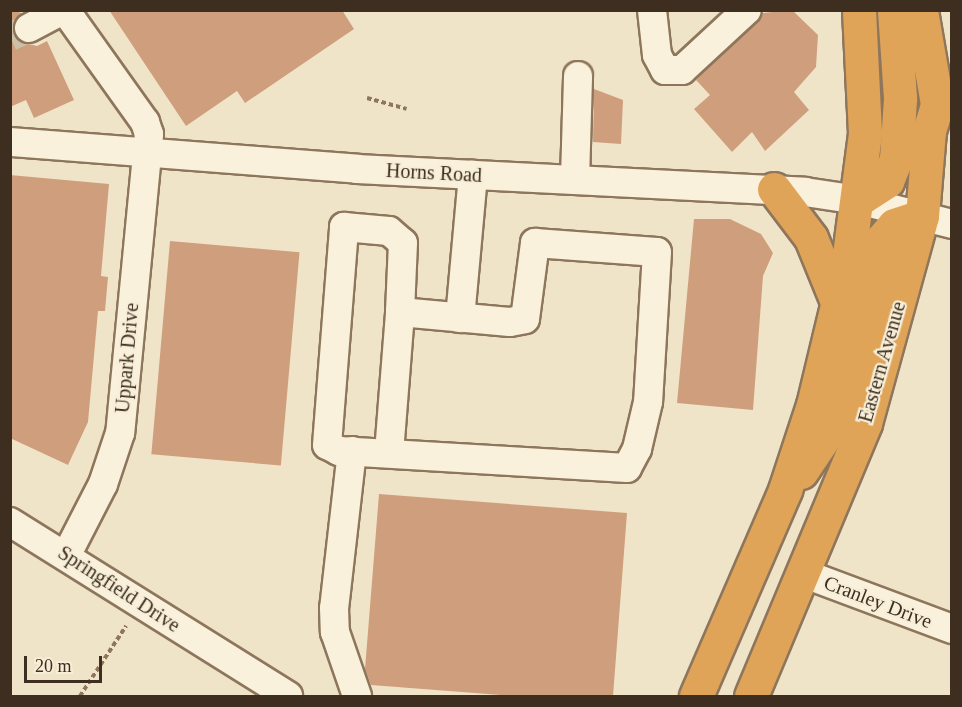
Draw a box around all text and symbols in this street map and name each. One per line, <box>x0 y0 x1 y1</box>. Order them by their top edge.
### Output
street label: Horns Road <box>385 159 483 187</box>
street label: Eastern Avenue <box>853 298 911 426</box>
street label: Uppark Drive <box>110 302 144 414</box>
street label: Springfield Drive <box>54 541 184 637</box>
street label: Cranley Drive <box>821 570 935 634</box>
scale bar <box>27 644 105 682</box>
text: 20 m <box>35 656 72 676</box>

